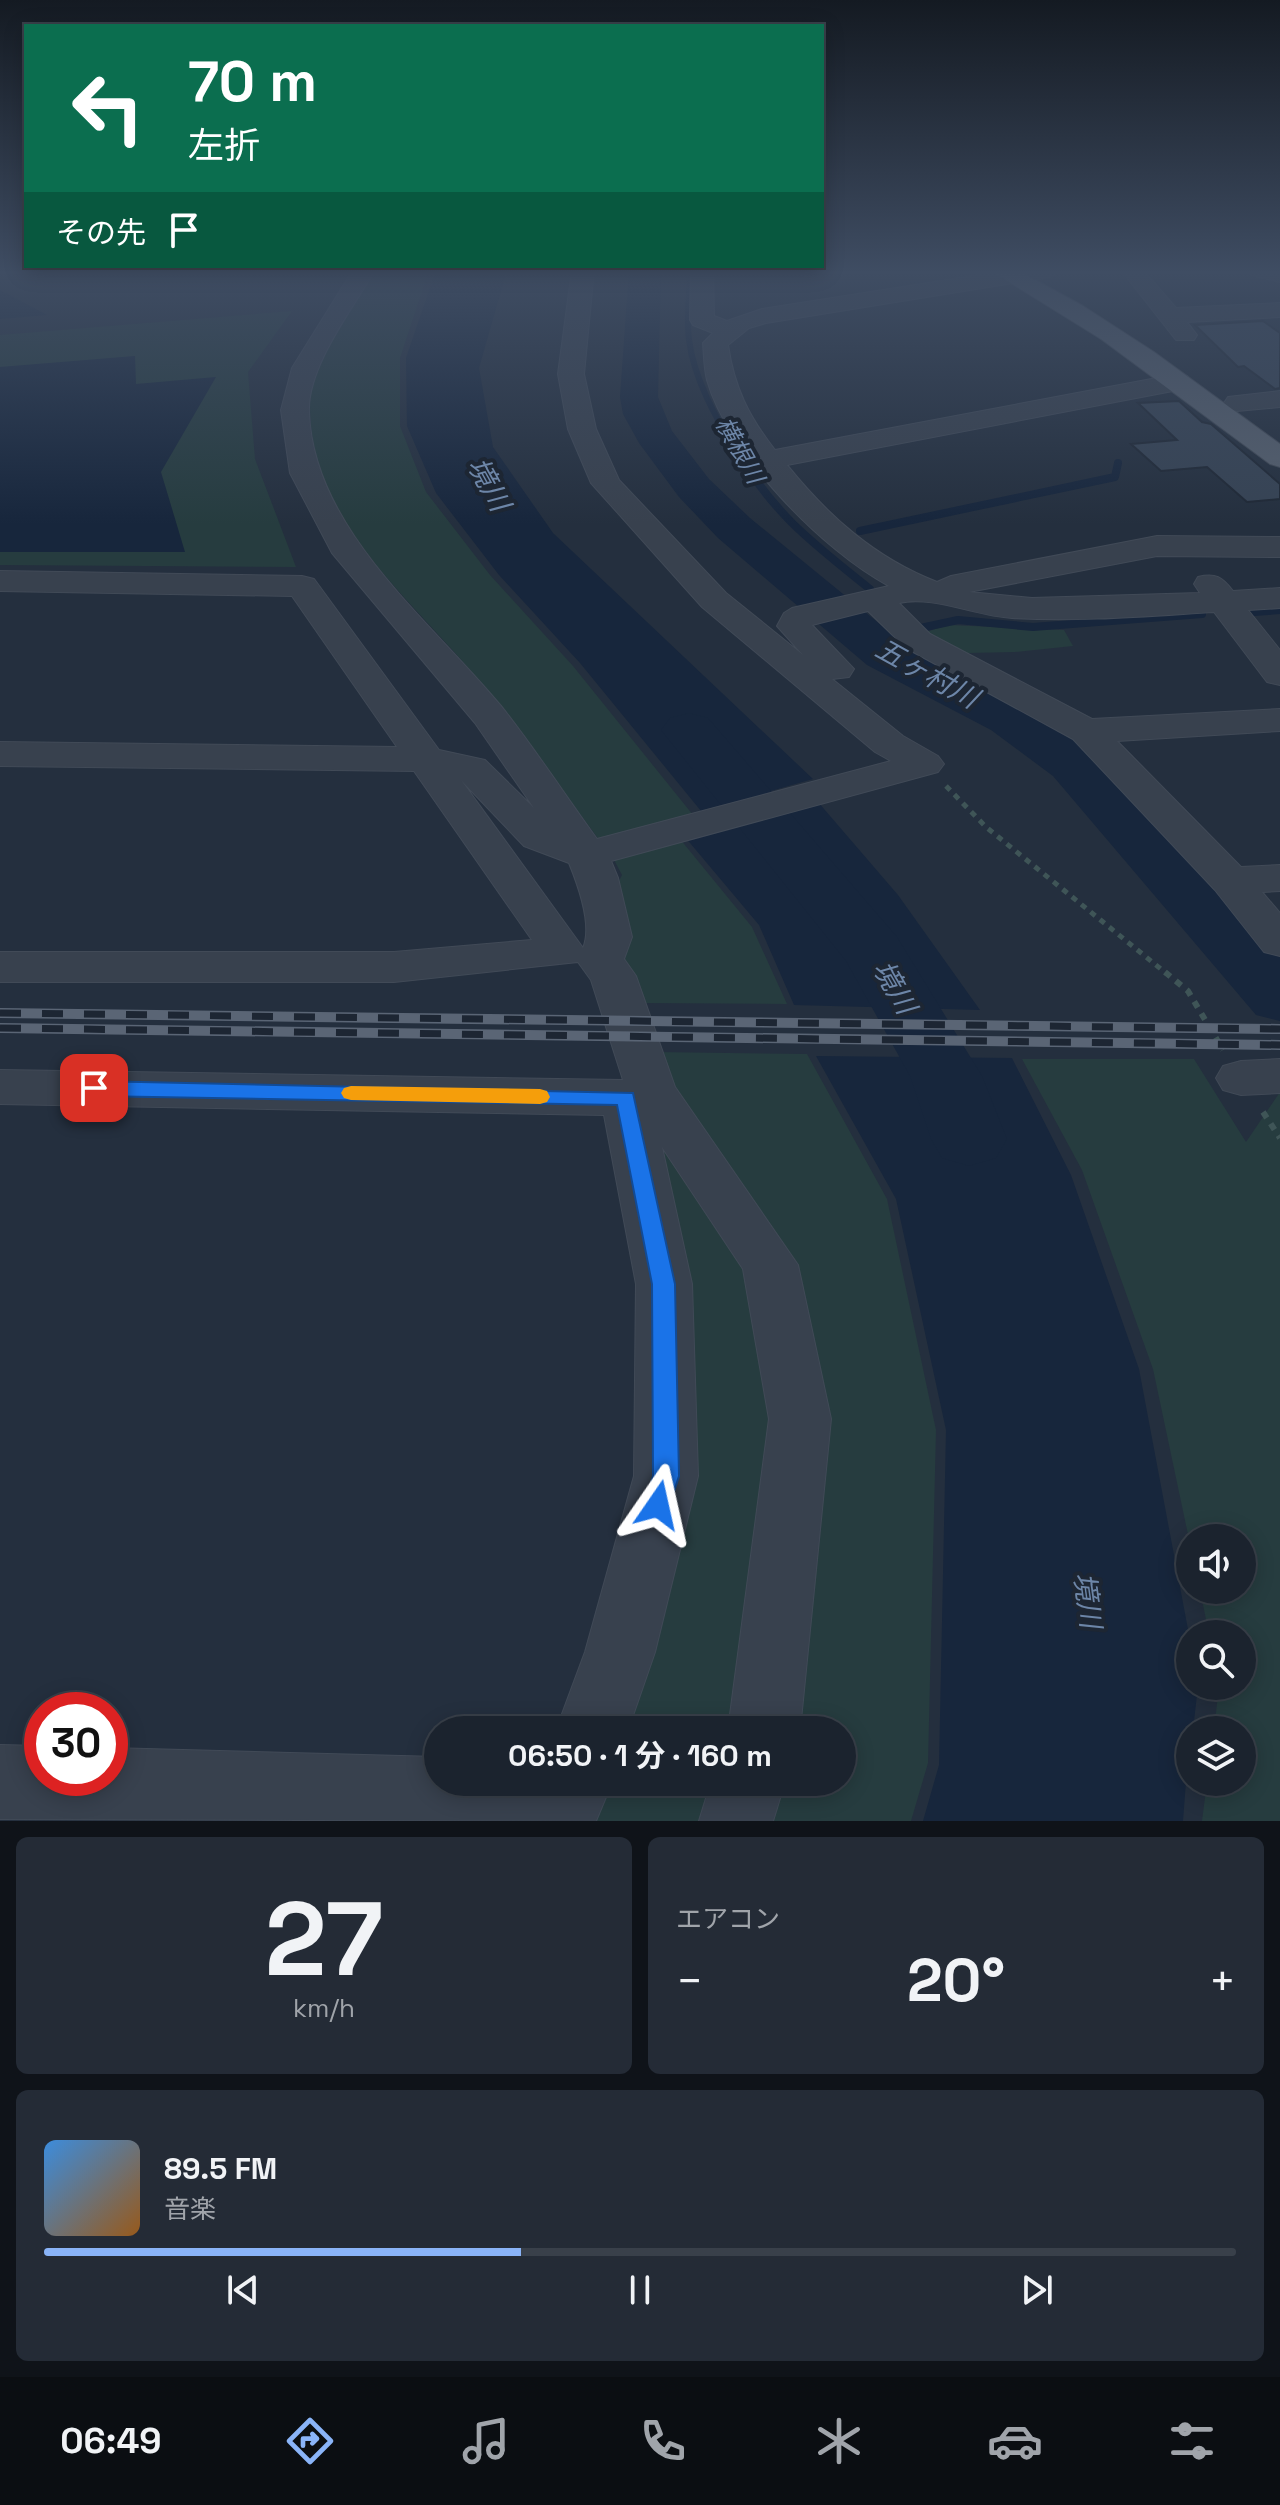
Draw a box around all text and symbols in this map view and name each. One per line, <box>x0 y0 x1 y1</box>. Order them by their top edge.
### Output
text: 70 m <box>188 46 317 117</box>
icon: left <box>56 56 160 160</box>
text: 左折 <box>188 123 260 169</box>
icon: arrive <box>162 208 206 252</box>
text: その先 <box>56 213 146 252</box>
water label: 横根川 <box>709 411 772 492</box>
water label: 境川 <box>460 451 520 520</box>
water label: 五ヶ村川 <box>869 630 987 717</box>
water label: 境川 <box>865 954 926 1023</box>
pin <box>60 1054 128 1122</box>
icon: arrive <box>72 1066 116 1110</box>
position arrow <box>616 1463 700 1547</box>
map controls <box>1176 1524 1256 1796</box>
button: sound <box>1176 1524 1256 1604</box>
water label: 境川 <box>1066 1570 1110 1633</box>
button: search <box>1176 1620 1256 1700</box>
speed limit sign: 30 <box>24 1692 128 1796</box>
button: layers <box>1176 1716 1256 1796</box>
text: 06:50 · 1 分 · 160 m <box>508 1736 772 1775</box>
text: 27 <box>265 1873 383 2005</box>
text: エアコン <box>676 1902 780 1936</box>
text: 20° <box>907 1942 1005 2019</box>
text: − <box>676 1953 703 2009</box>
text: + <box>1209 1953 1236 2009</box>
text: km/h <box>293 1991 355 2025</box>
text: 89.5 FM <box>164 2149 277 2188</box>
text: 音楽 <box>164 2192 216 2226</box>
icon: previous <box>221 2268 265 2312</box>
icon: pause <box>618 2268 662 2312</box>
icon: next <box>1015 2268 1059 2312</box>
icon: directions <box>282 2413 338 2469</box>
icon: music <box>458 2413 514 2469</box>
icon: phone <box>635 2413 691 2469</box>
icon: climate <box>811 2413 867 2469</box>
icon: car <box>987 2413 1043 2469</box>
icon: filters <box>1164 2413 1220 2469</box>
text: 06:49 <box>60 2418 162 2464</box>

